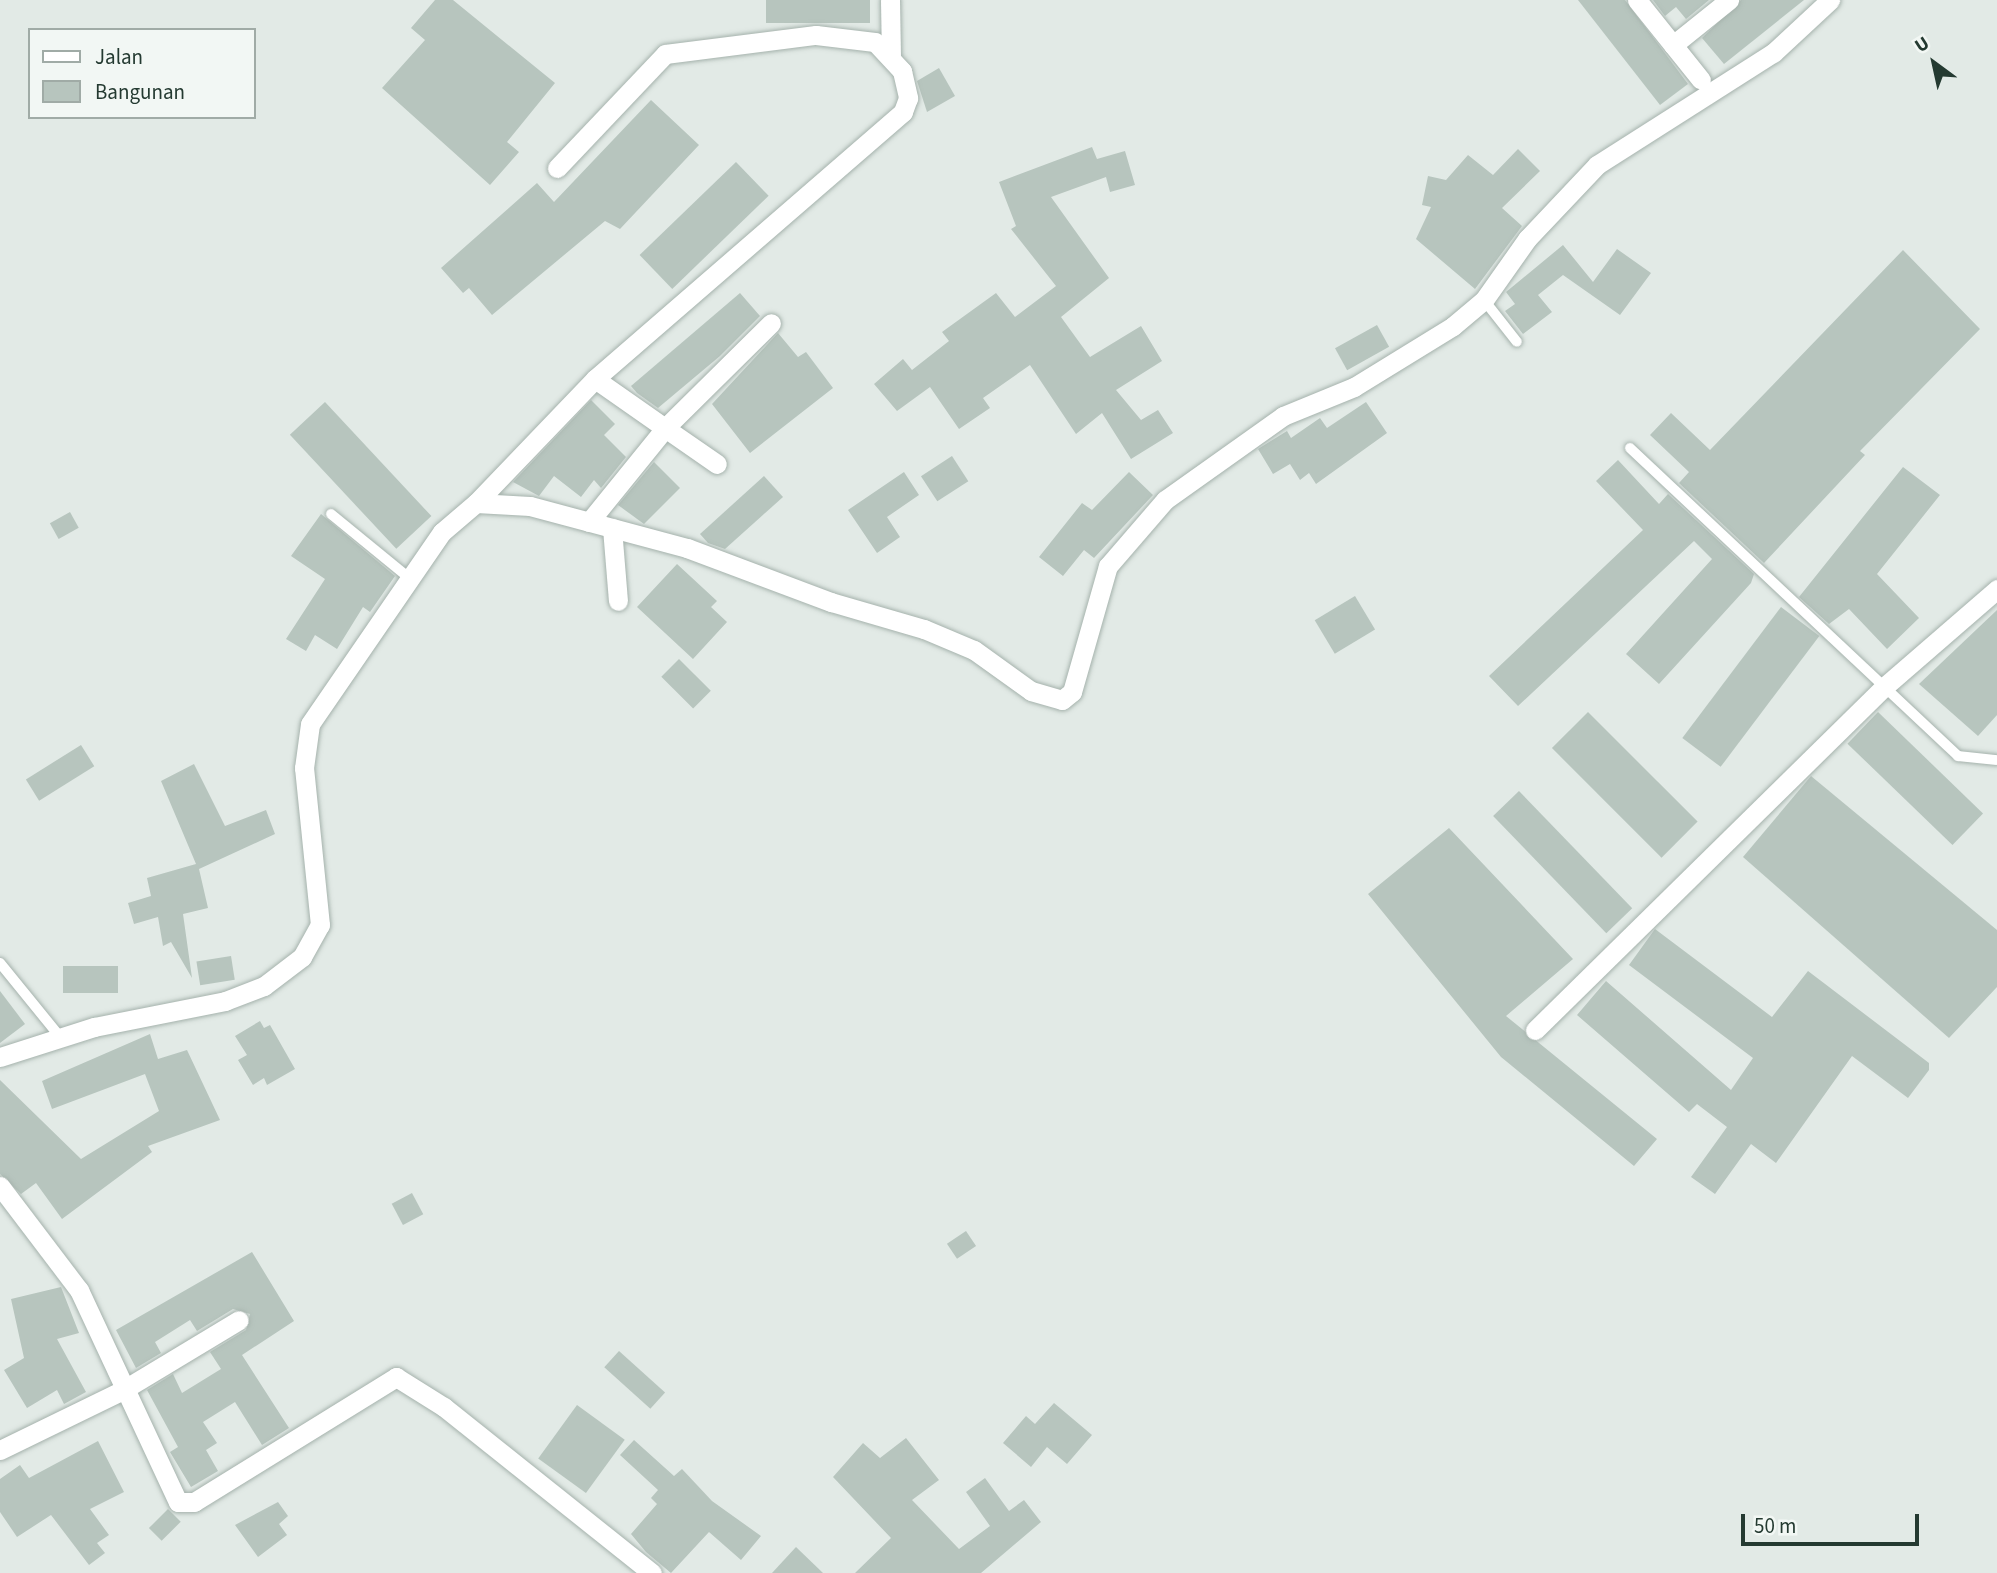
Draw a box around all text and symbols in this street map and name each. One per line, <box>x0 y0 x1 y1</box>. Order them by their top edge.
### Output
legend <box>28 28 256 119</box>
north arrow <box>1899 28 1969 98</box>
text: U <box>1910 30 1935 60</box>
text: Jalan <box>95 42 143 72</box>
text: Bangunan <box>95 77 185 107</box>
scale bar <box>1745 1500 1924 1544</box>
text: 50 m <box>1754 1511 1796 1541</box>

